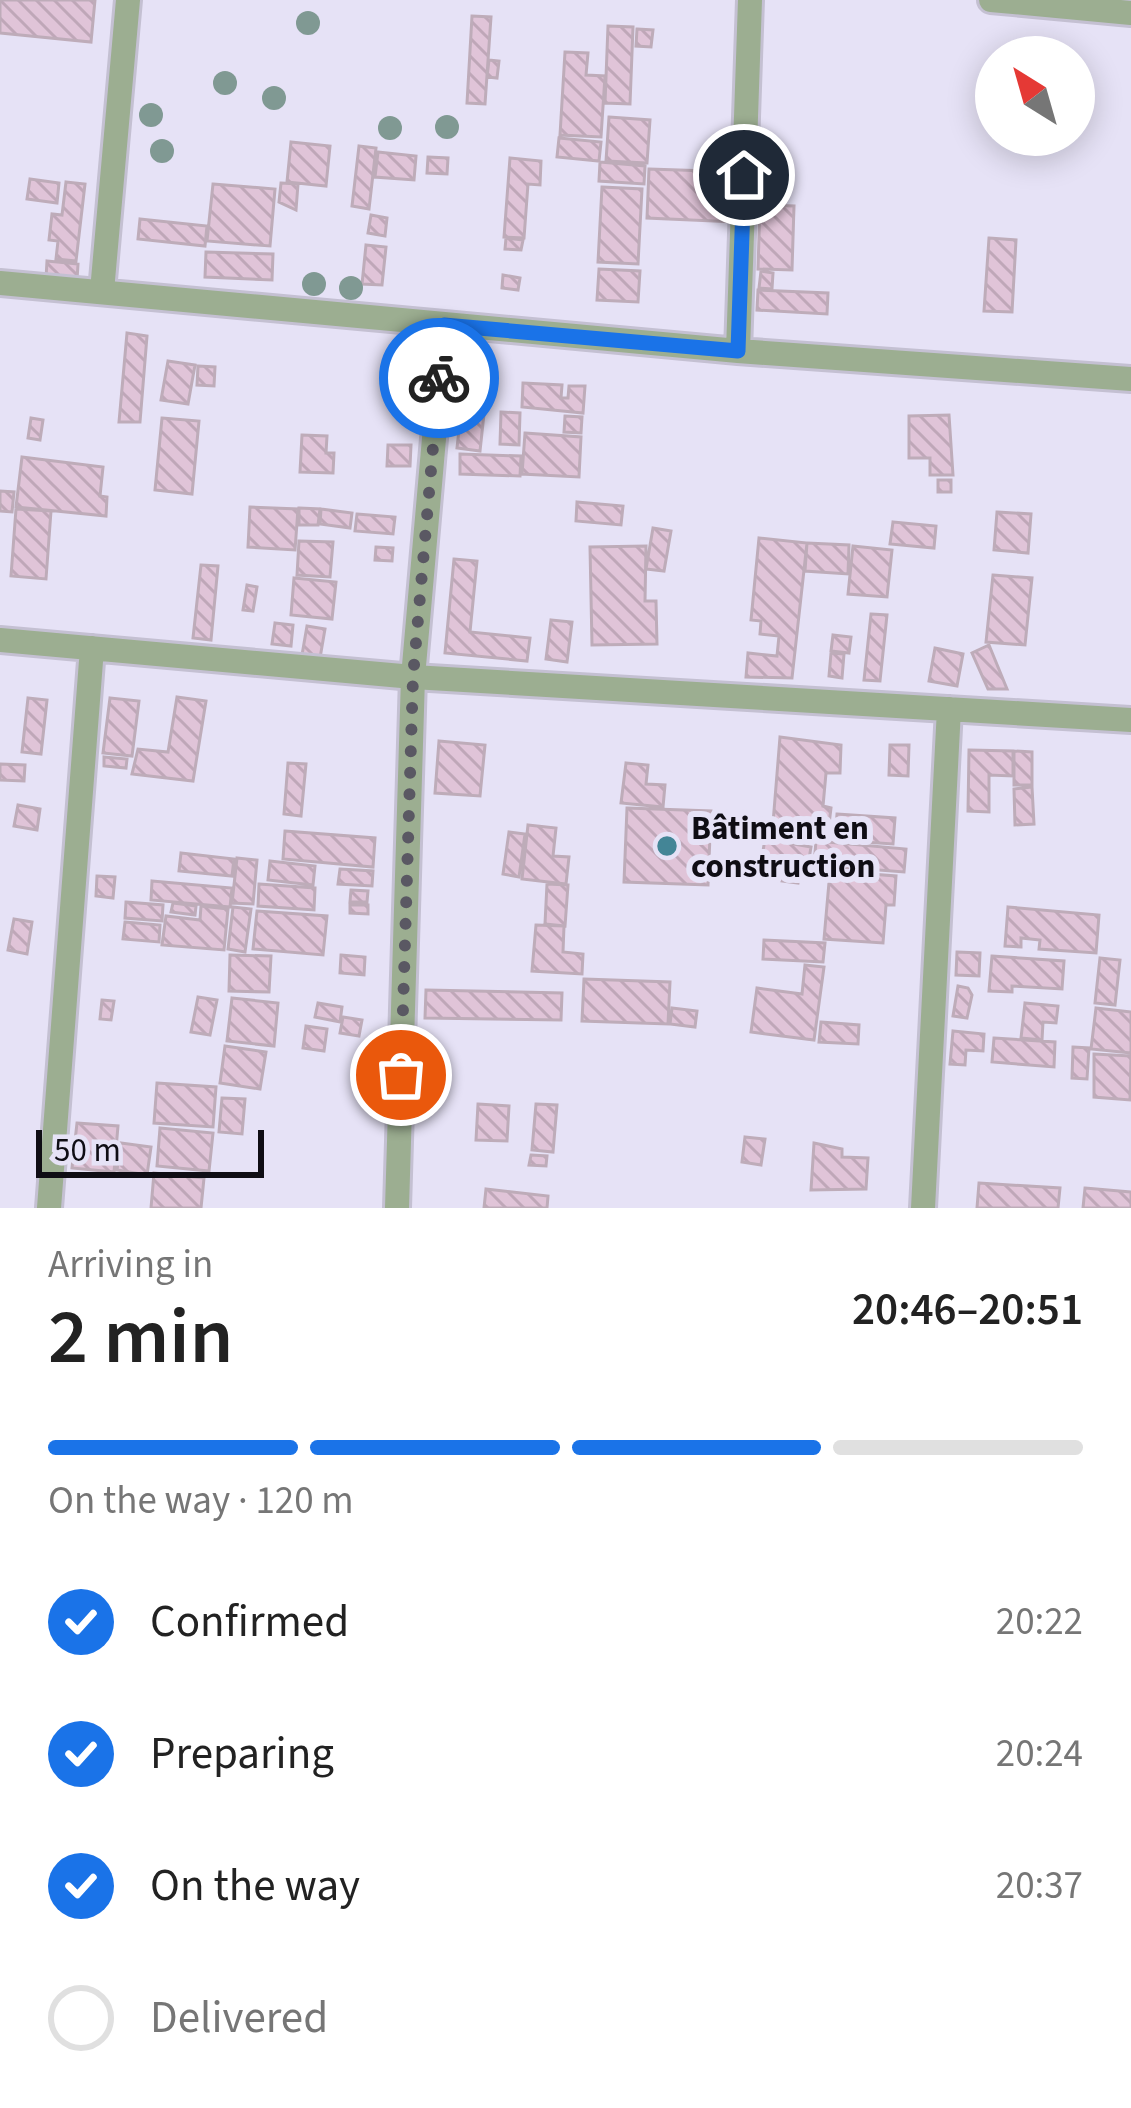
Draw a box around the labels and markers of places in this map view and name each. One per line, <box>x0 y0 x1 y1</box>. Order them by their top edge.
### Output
pin <box>693 124 795 226</box>
place label: Bâtiment en construction <box>691 805 875 890</box>
marker: Bâtiment en construction <box>654 833 680 859</box>
pin <box>350 1024 452 1126</box>

